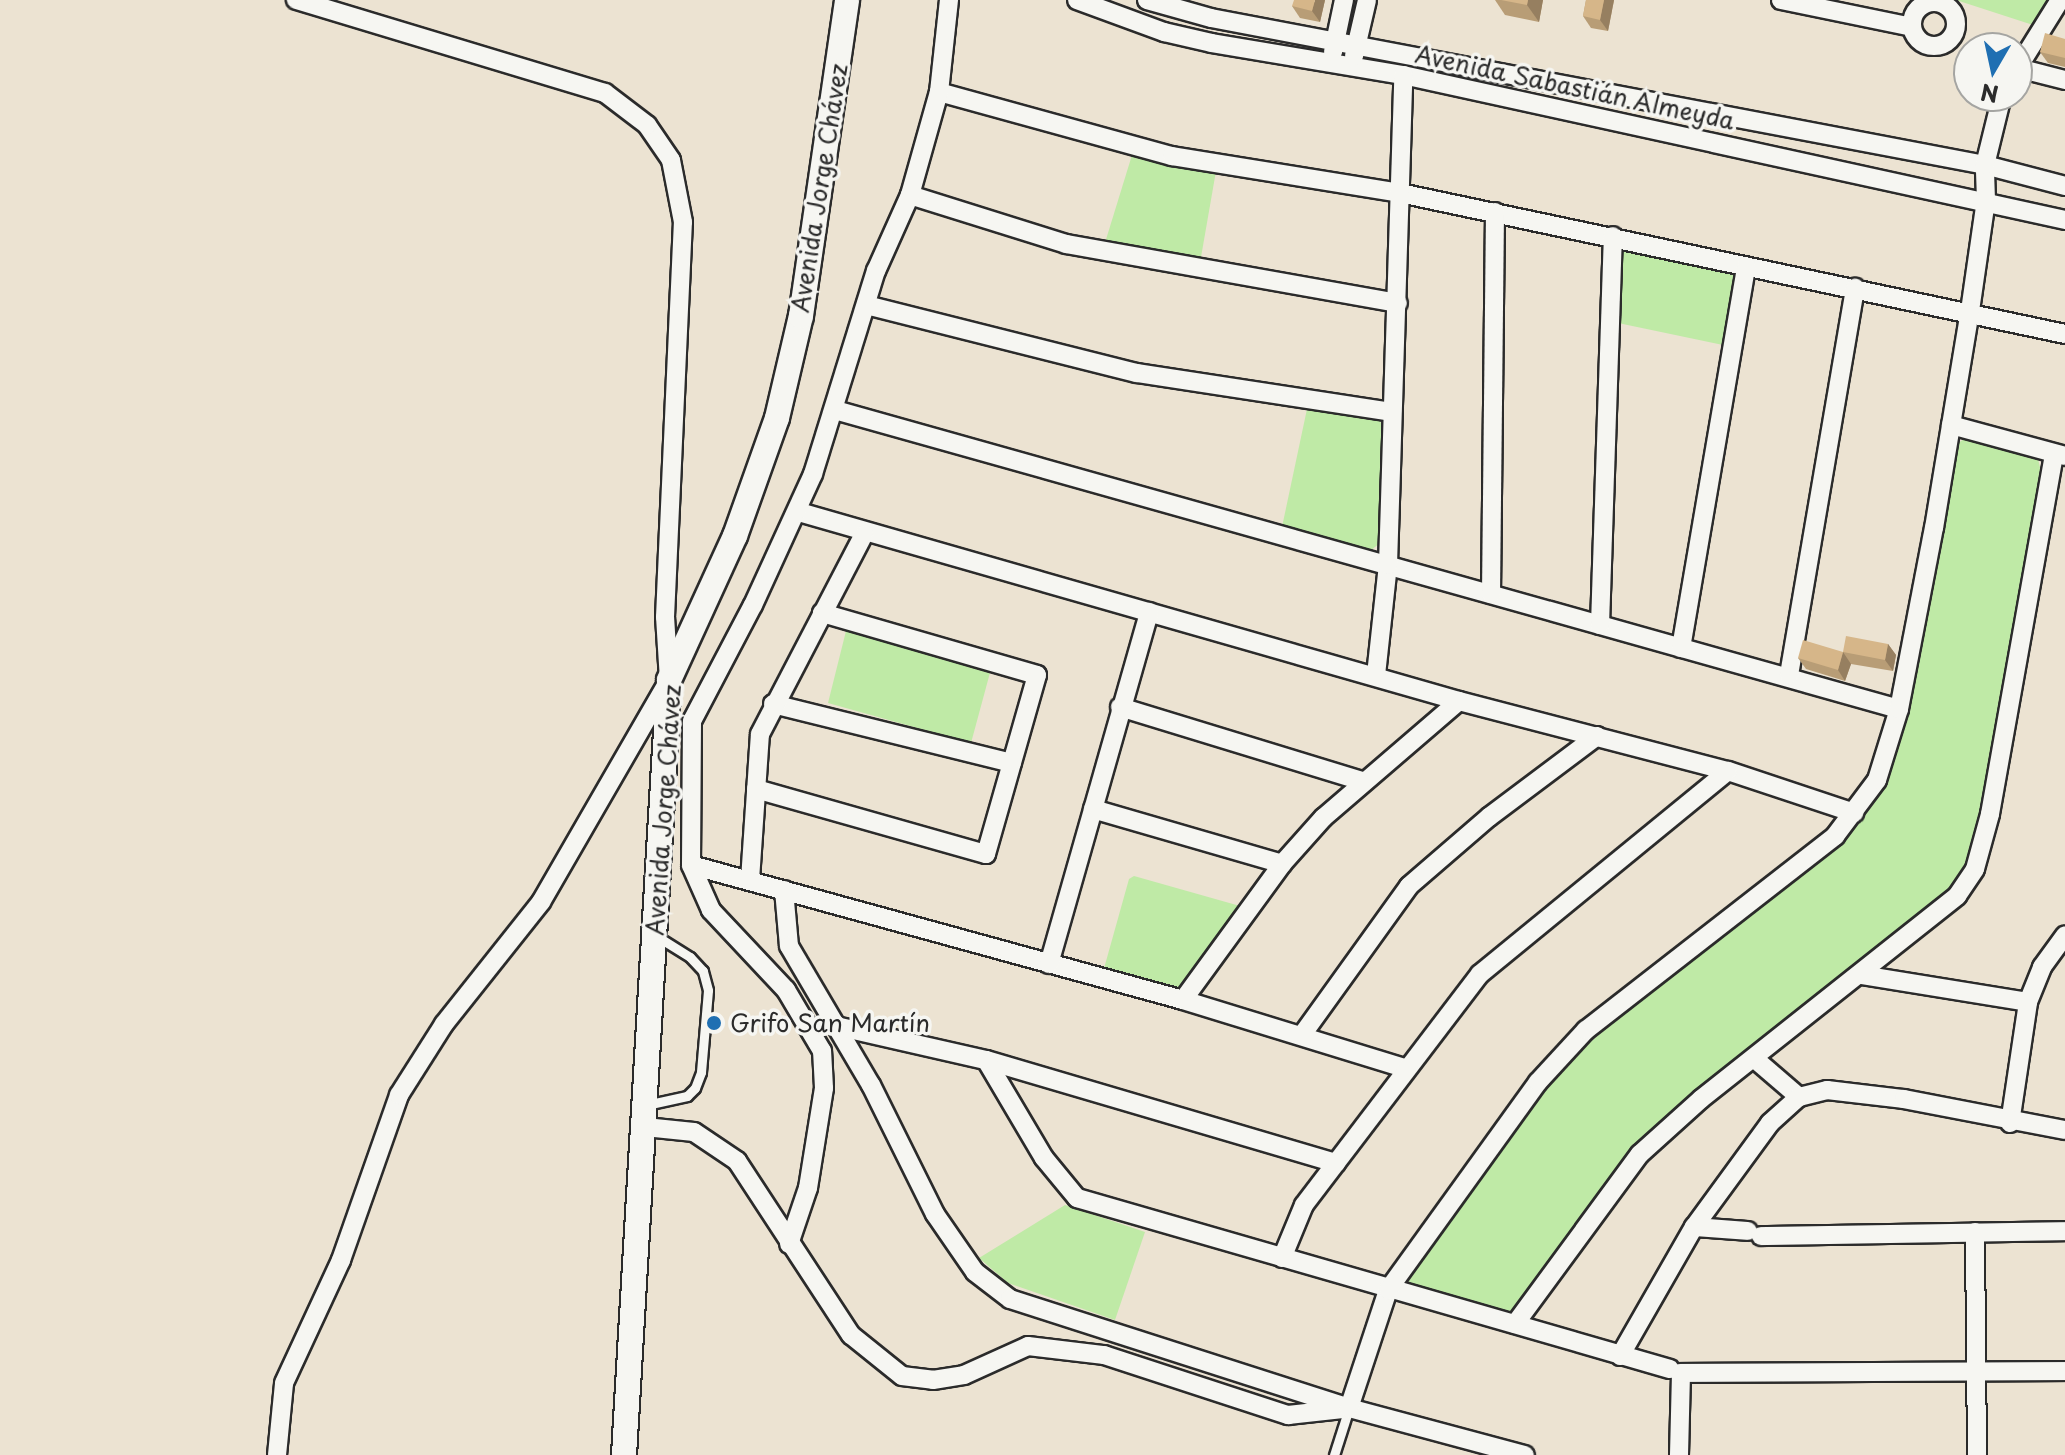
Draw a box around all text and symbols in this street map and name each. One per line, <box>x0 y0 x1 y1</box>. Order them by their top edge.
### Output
north arrow <box>1953 32 2033 112</box>
street label: Avenida Sabastián Almeyda <box>1413 39 1737 135</box>
street label: Avenida Jorge Chávez <box>785 61 853 315</box>
text: N <box>1978 77 2001 112</box>
street label: Avenida Jorge Chávez <box>640 683 686 937</box>
place label: Grifo San Martín <box>730 1009 930 1037</box>
marker: Grifo San Martín <box>705 1014 723 1032</box>

